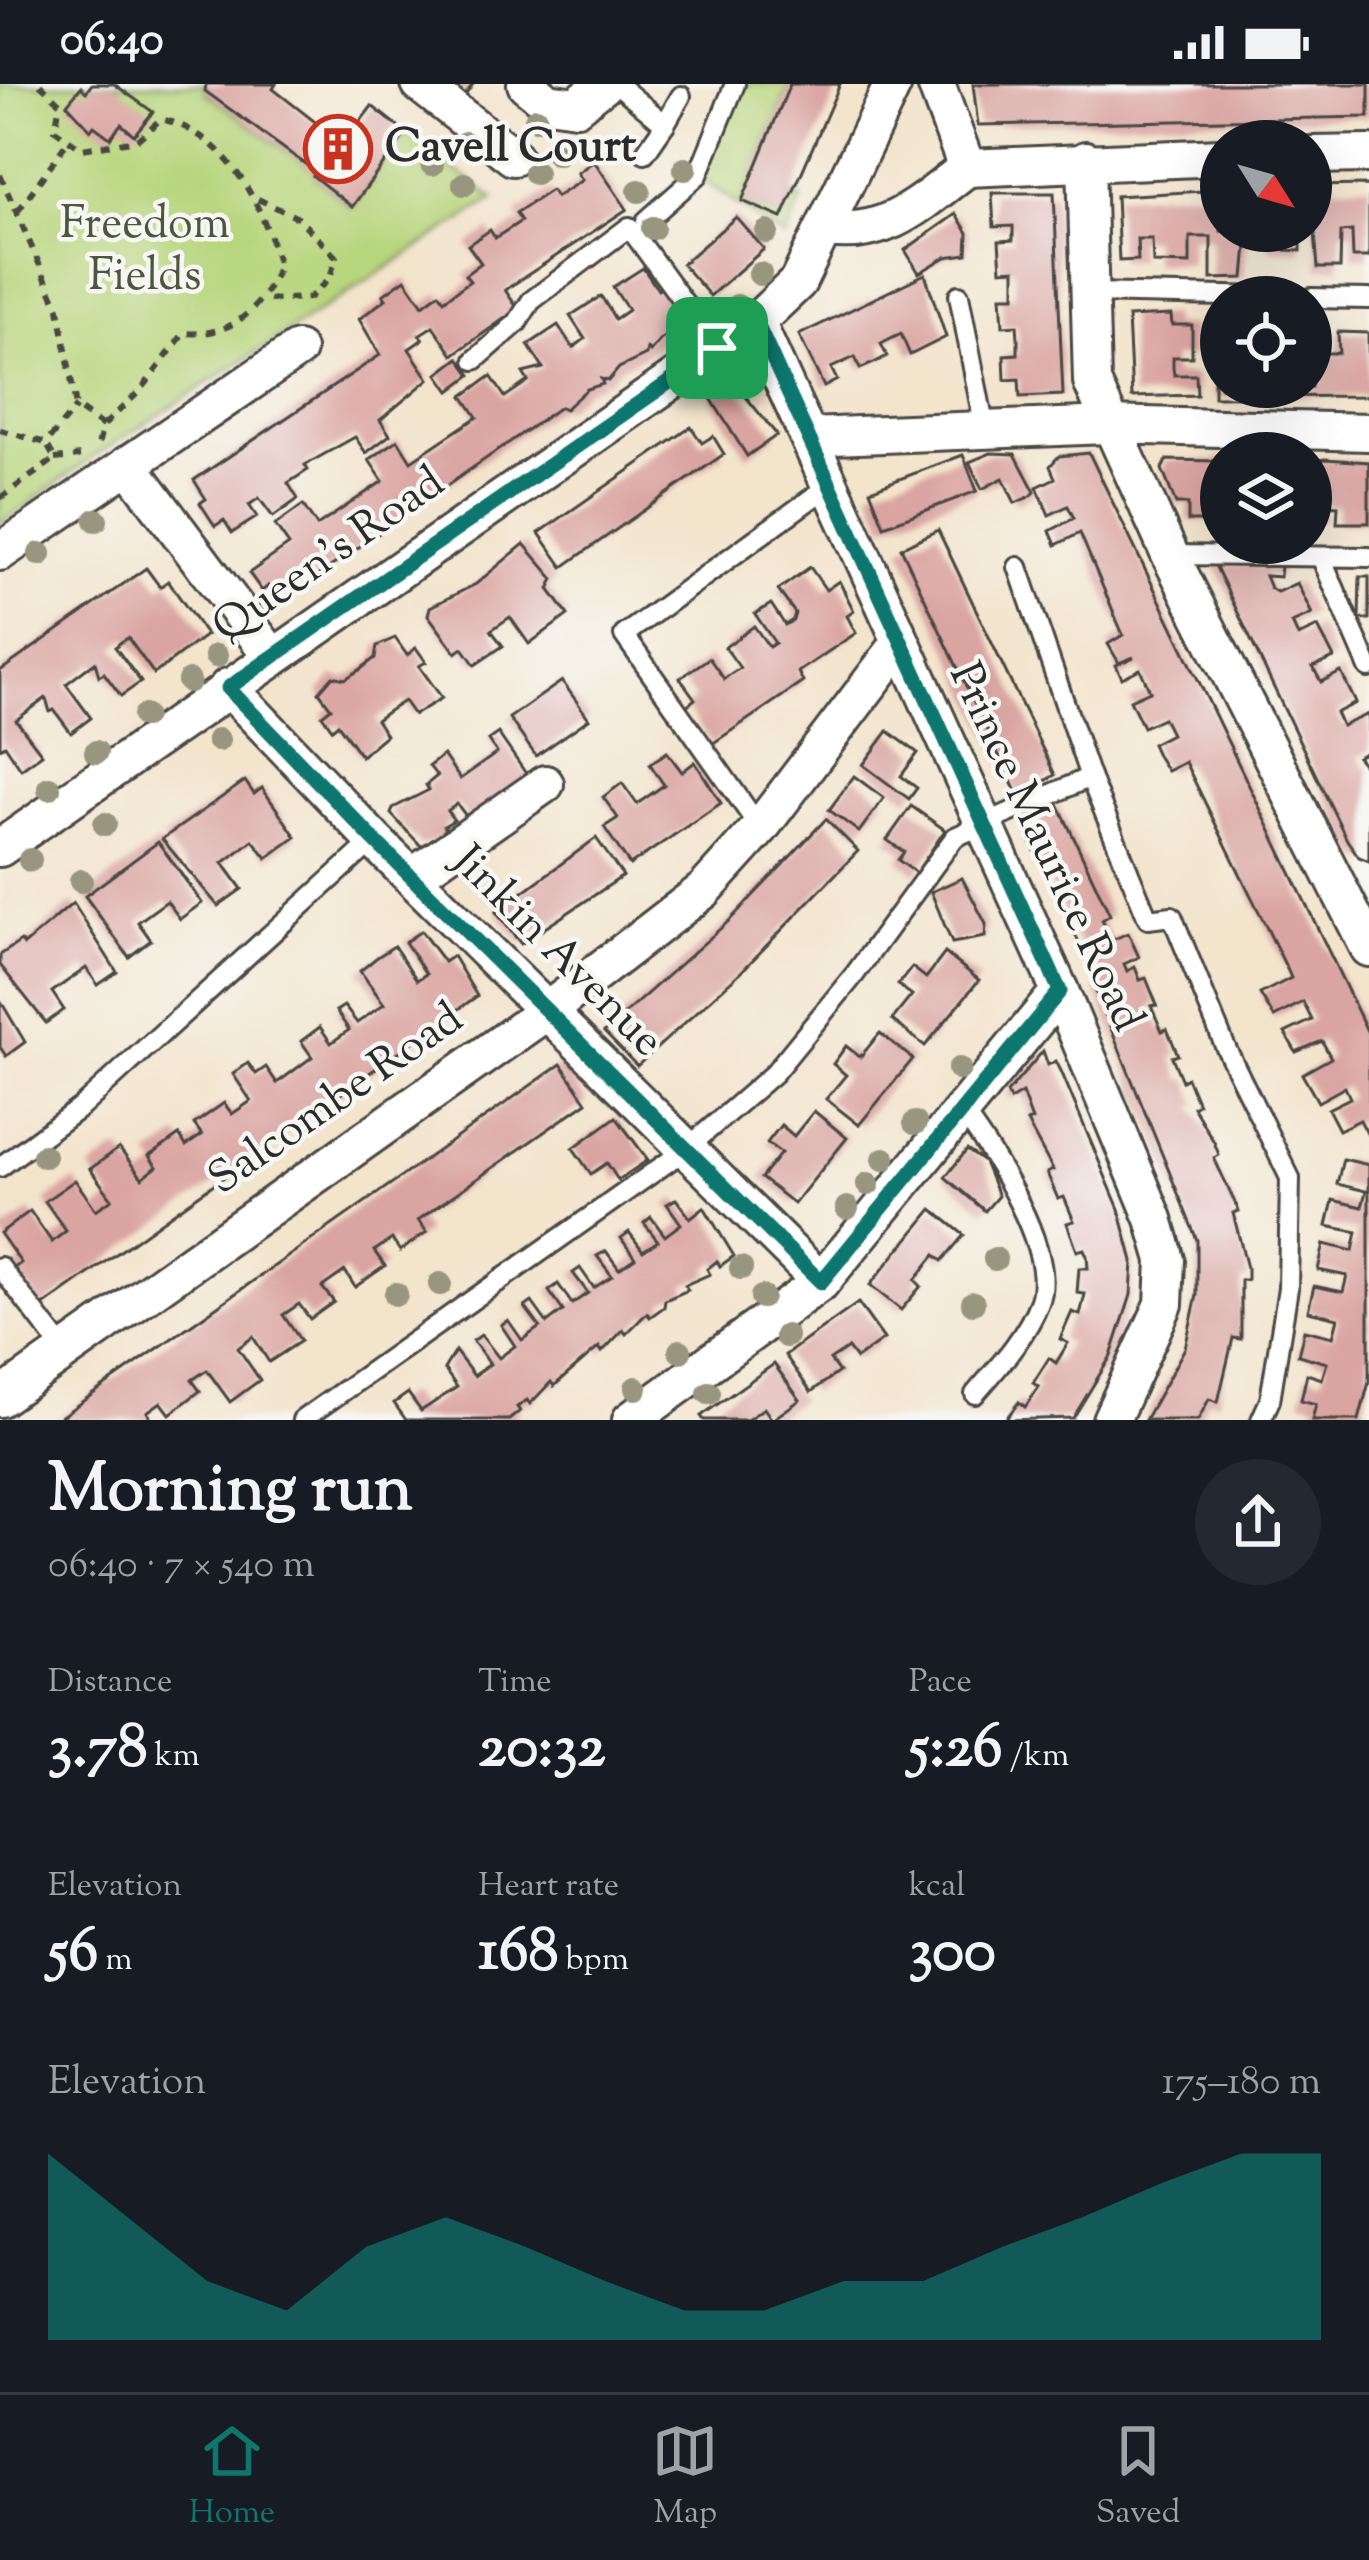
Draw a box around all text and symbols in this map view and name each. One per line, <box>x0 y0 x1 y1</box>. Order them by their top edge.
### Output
text: 06:40 <box>60 10 164 75</box>
building icon: Cavell Court <box>303 114 373 184</box>
place label: Cavell Court <box>385 117 637 182</box>
north arrow <box>1200 120 1332 252</box>
map controls <box>1200 120 1332 564</box>
park label: Freedom Fields <box>60 194 230 311</box>
button: locate <box>1200 276 1332 408</box>
pin <box>666 297 768 399</box>
icon: arrive <box>684 315 750 381</box>
button: layers <box>1200 432 1332 564</box>
street label: Queen's Road <box>201 453 459 661</box>
street label: Prince Maurice Road <box>930 653 1158 1043</box>
street label: Jinkin Avenue <box>433 830 677 1074</box>
street label: Salcombe Road <box>196 989 478 1213</box>
text: Morning run <box>48 1446 413 1541</box>
button: share <box>1195 1459 1321 1585</box>
text: 06:40 · 7 × 540 m <box>48 1539 315 1595</box>
text: Distance <box>48 1659 172 1707</box>
text: Time <box>478 1659 552 1707</box>
text: Pace <box>909 1659 972 1707</box>
text: 3.78 <box>48 1707 147 1794</box>
text: 20:32 <box>478 1707 605 1794</box>
text: 5:26 <box>909 1707 1003 1794</box>
text: km <box>147 1733 200 1781</box>
text: /km <box>1003 1733 1069 1781</box>
text: Elevation <box>48 1863 182 1911</box>
text: Heart rate <box>478 1863 619 1911</box>
text: kcal <box>909 1863 965 1911</box>
text: 56 <box>48 1911 98 1998</box>
text: 168 <box>478 1911 559 1998</box>
text: 300 <box>909 1911 996 1998</box>
text: m <box>98 1937 133 1985</box>
text: bpm <box>559 1937 629 1985</box>
text: Elevation <box>48 2056 206 2112</box>
text: 175–180 m <box>1162 2056 1321 2112</box>
tab: Home <box>189 2418 275 2538</box>
tab: Map <box>652 2418 718 2538</box>
tab: Saved <box>1096 2418 1180 2538</box>

